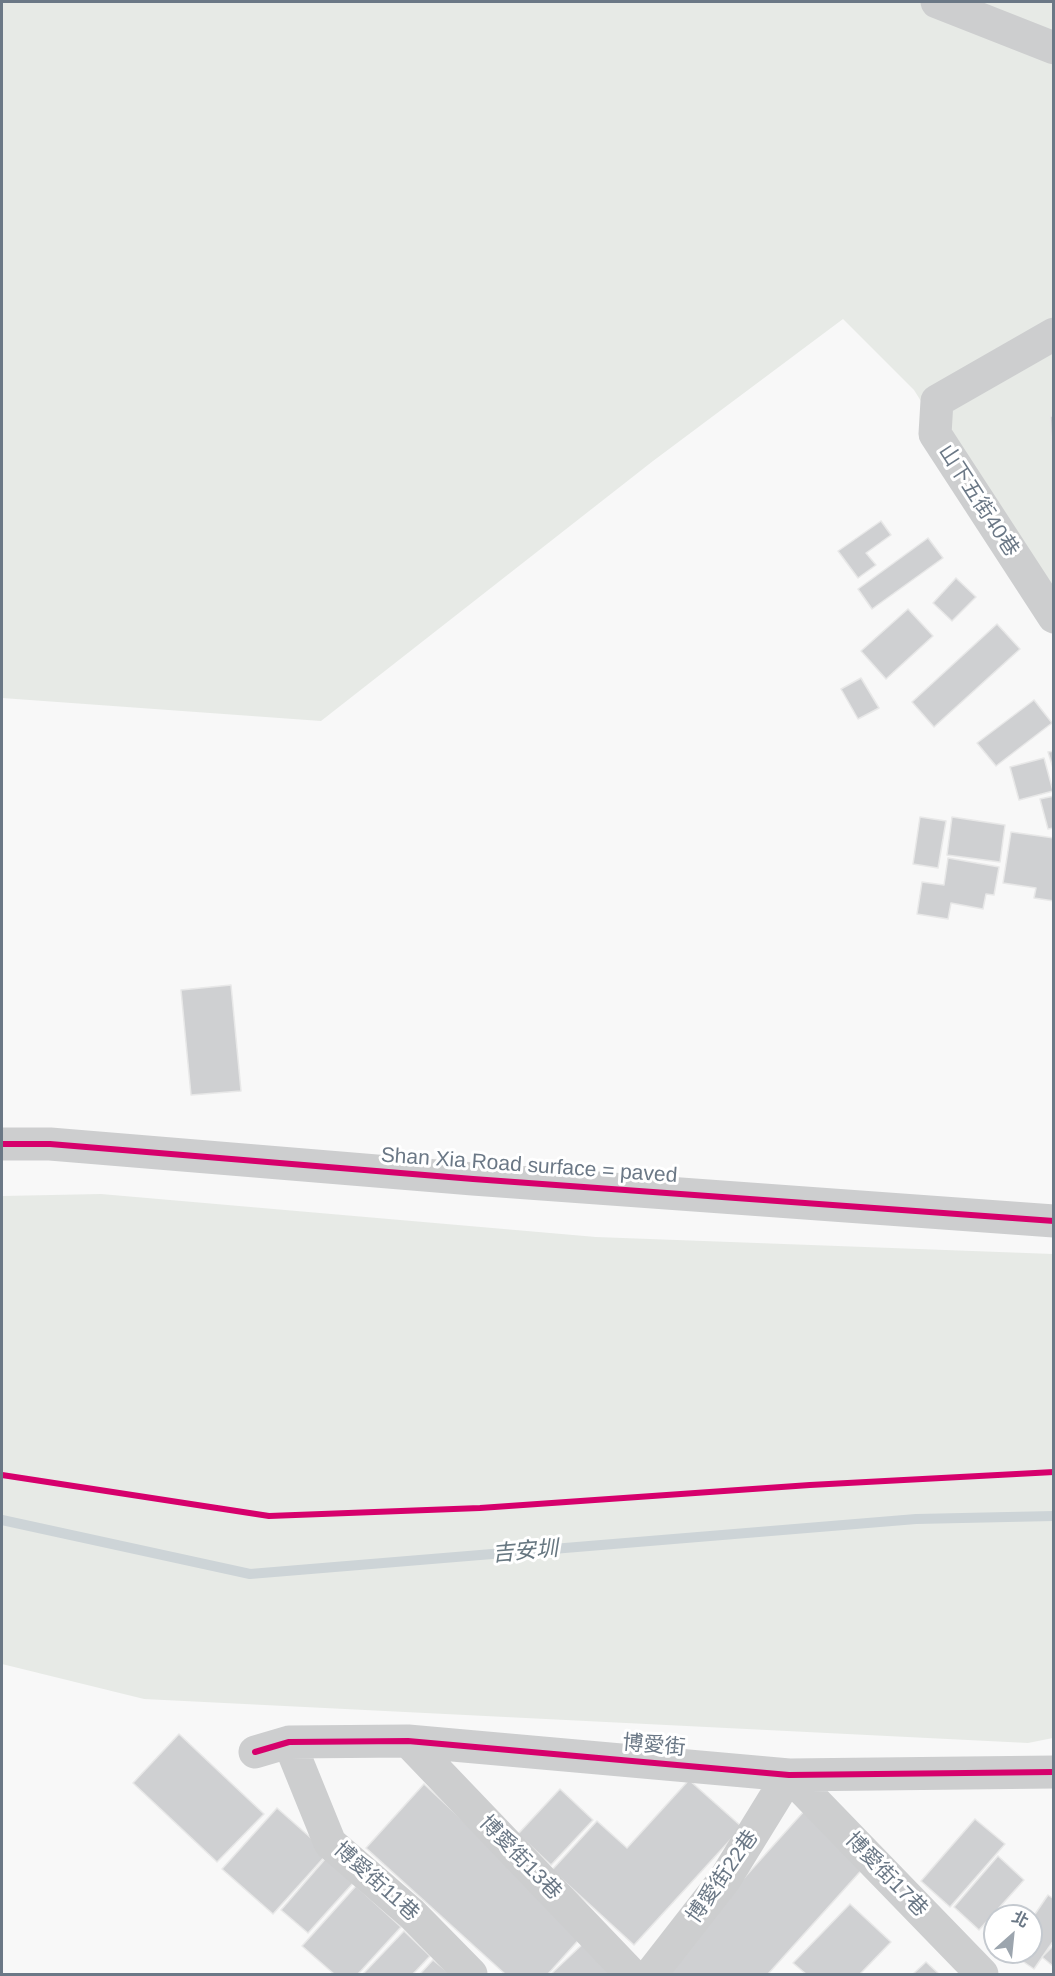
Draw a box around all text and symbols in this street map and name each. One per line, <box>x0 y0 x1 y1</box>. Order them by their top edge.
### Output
street label: 山下五街40巷 <box>932 440 1024 562</box>
street label: Shan Xia Road surface = paved <box>380 1143 678 1189</box>
water label: 吉安圳 <box>491 1536 559 1568</box>
street label: 博愛街 <box>622 1731 686 1761</box>
street label: 博愛街13巷 <box>474 1811 566 1905</box>
street label: 博愛街22巷 <box>682 1826 764 1928</box>
street label: 博愛街17巷 <box>840 1828 932 1922</box>
street label: 博愛街11巷 <box>328 1837 424 1927</box>
north arrow <box>983 1904 1043 1964</box>
text: 北 <box>1009 1908 1031 1931</box>

